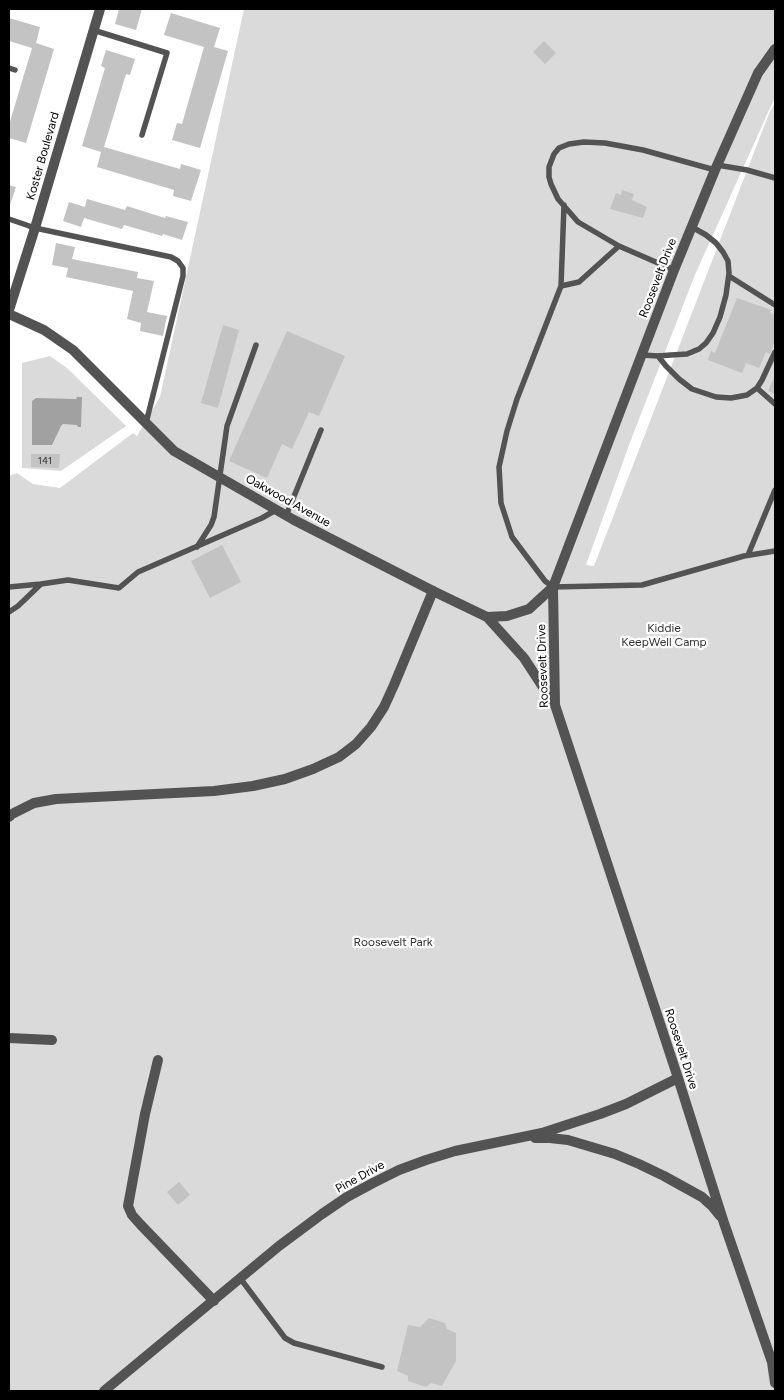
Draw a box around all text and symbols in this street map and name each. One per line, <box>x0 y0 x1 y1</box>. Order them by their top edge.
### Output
street label: Koster Boulevard <box>24 110 62 202</box>
street label: Roosevelt Drive <box>636 236 680 320</box>
house number: 141 <box>38 455 52 467</box>
street label: Oakwood Avenue <box>243 472 333 530</box>
park label: Kiddie KeepWell Camp <box>621 621 707 649</box>
street label: Roosevelt Drive <box>534 624 552 708</box>
park label: Roosevelt Park <box>353 935 433 949</box>
street label: Roosevelt Drive <box>661 1007 701 1091</box>
street label: Pine Drive <box>333 1158 387 1196</box>

